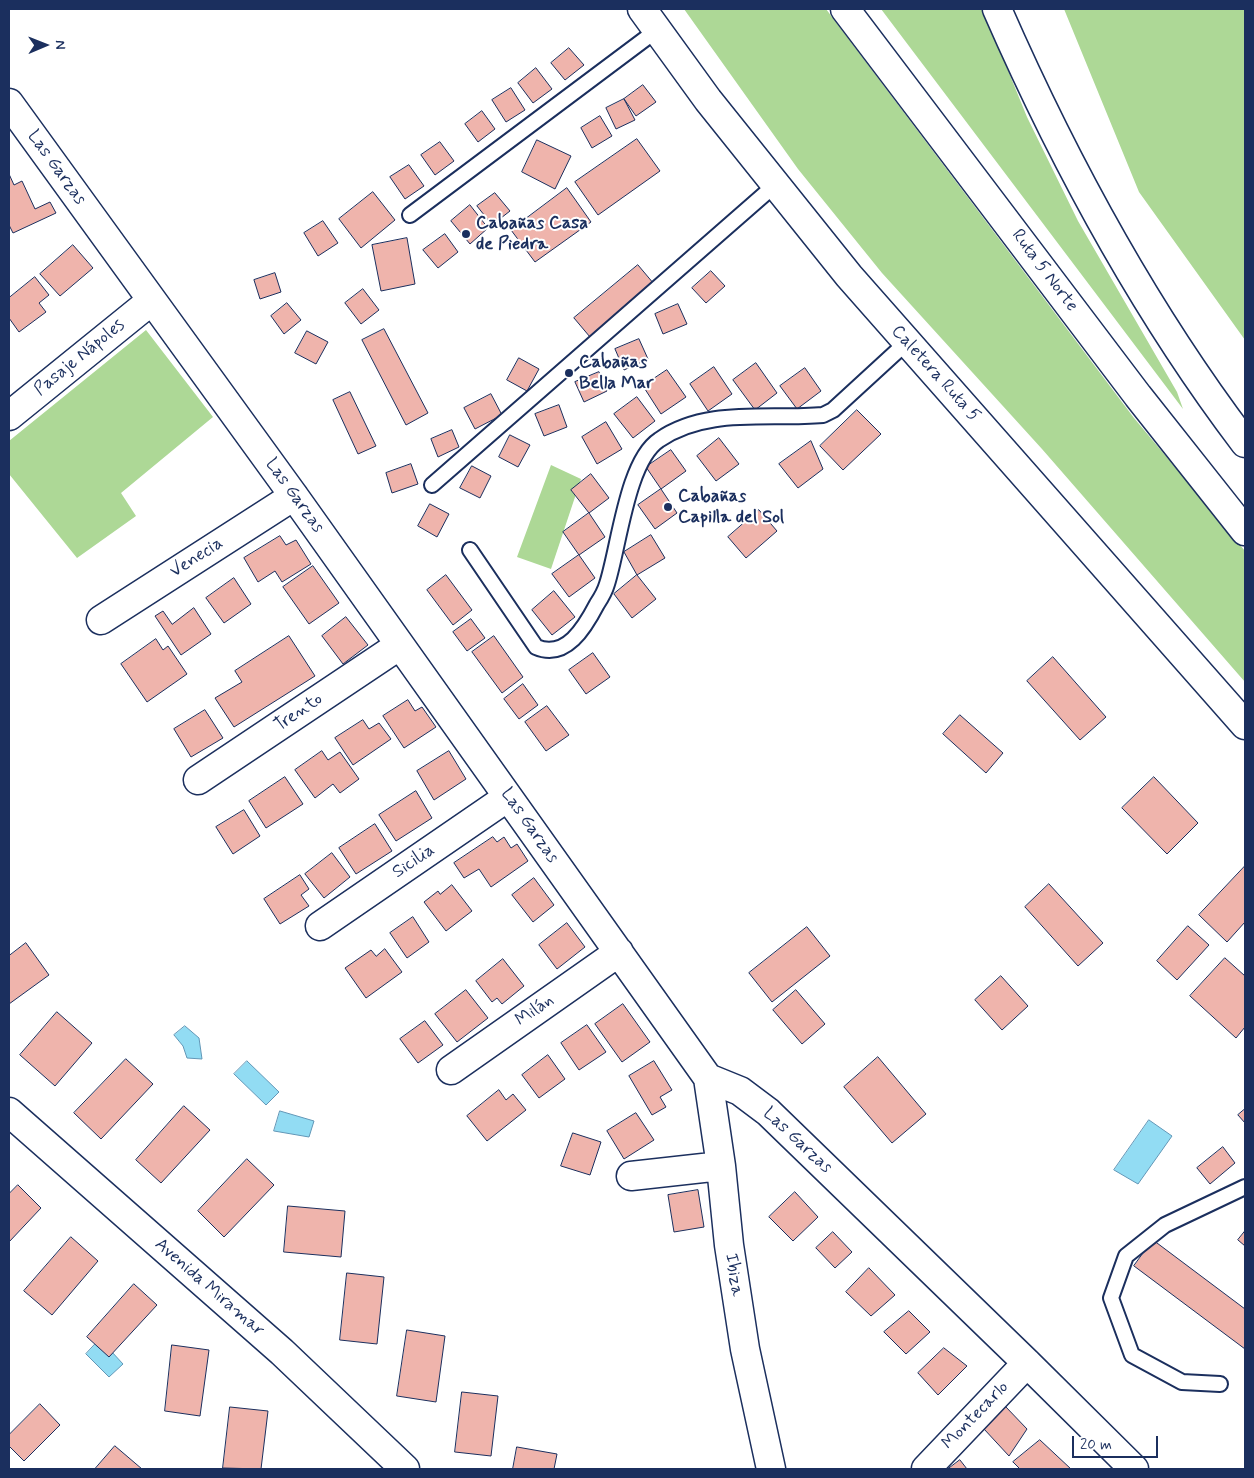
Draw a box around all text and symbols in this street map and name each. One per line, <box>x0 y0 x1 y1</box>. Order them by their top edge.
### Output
north arrow <box>20 20 70 70</box>
text: N <box>51 40 69 50</box>
street label: Las Garzas <box>22 126 90 210</box>
place label: Cabañas Casa de Piedra <box>476 213 588 255</box>
street label: Ruta 5 Norte <box>1006 226 1082 316</box>
marker: Cabañas Casa de Piedra <box>460 228 472 240</box>
street label: Pasaje Nápoles <box>30 315 130 401</box>
street label: Caletera Ruta 5 <box>886 321 984 427</box>
place label: Cabañas Bella Mar <box>579 352 653 394</box>
marker: Cabañas Bella Mar <box>563 367 575 379</box>
street label: Las Garzas <box>260 454 328 538</box>
place label: Cabañas Capilla del Sol <box>678 486 784 528</box>
marker: Cabañas Capilla del Sol <box>662 501 674 513</box>
street label: Venecia <box>166 533 228 583</box>
street label: Trento <box>271 689 327 737</box>
street label: Las Garzas <box>495 784 563 868</box>
street label: Sicilia <box>389 840 439 884</box>
street label: Milán <box>512 990 558 1032</box>
street label: Las Garzas <box>758 1103 836 1179</box>
street label: Avenida Miramar <box>150 1234 268 1342</box>
street label: Ibiza <box>719 1252 747 1298</box>
street label: Montecarlo <box>938 1377 1014 1455</box>
scale bar <box>1074 1426 1160 1458</box>
text: 20 m <box>1080 1435 1112 1455</box>

